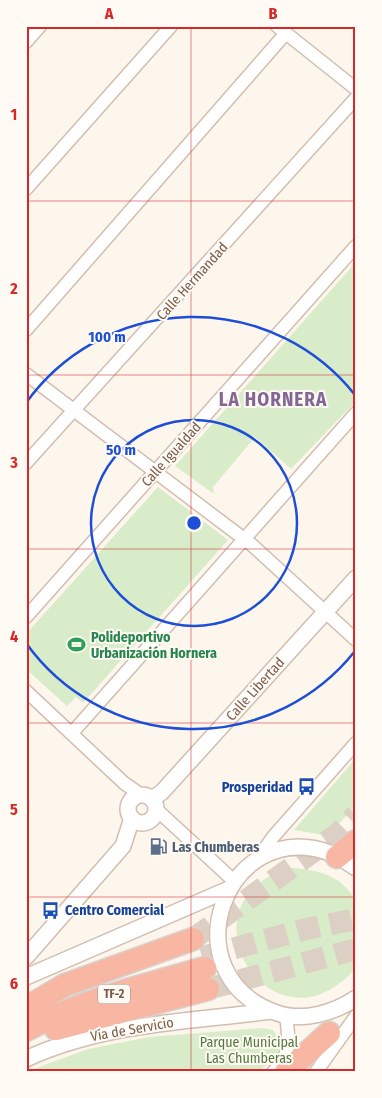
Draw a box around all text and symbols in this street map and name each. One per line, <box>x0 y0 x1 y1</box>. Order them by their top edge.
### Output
text: A <box>104 4 114 23</box>
text: B <box>269 4 278 23</box>
text: 1 <box>11 105 17 124</box>
street label: Calle Hermandad <box>153 239 232 324</box>
text: 2 <box>9 279 18 298</box>
text: 100 m <box>88 328 126 346</box>
district label: LA HORNERA <box>219 388 327 411</box>
street label: Calle Igualdad <box>138 419 205 490</box>
text: 50 m <box>106 441 136 459</box>
text: 3 <box>9 453 18 472</box>
centre of rings <box>185 514 203 532</box>
text: 4 <box>10 627 18 646</box>
place label: Polideportivo Urbanización Hornera <box>91 629 217 662</box>
sports icon: Polideportivo Urbanización Hornera <box>67 635 87 655</box>
street label: Calle Libertad <box>223 654 288 724</box>
bus stop icon: Prosperidad <box>297 777 317 797</box>
place label: Prosperidad <box>222 779 293 796</box>
text: 5 <box>10 800 18 819</box>
fuel station icon: Las Chumberas <box>148 837 168 857</box>
place label: Las Chumberas <box>172 839 259 856</box>
bus stop icon: Centro Comercial <box>41 900 61 920</box>
place label: Centro Comercial <box>65 902 164 919</box>
text: 6 <box>10 974 18 993</box>
road number: TF-2 <box>98 984 130 1004</box>
street label: Vía de Servicio <box>89 1014 175 1045</box>
park label: Parque Municipal Las Chumberas <box>200 1034 299 1067</box>

